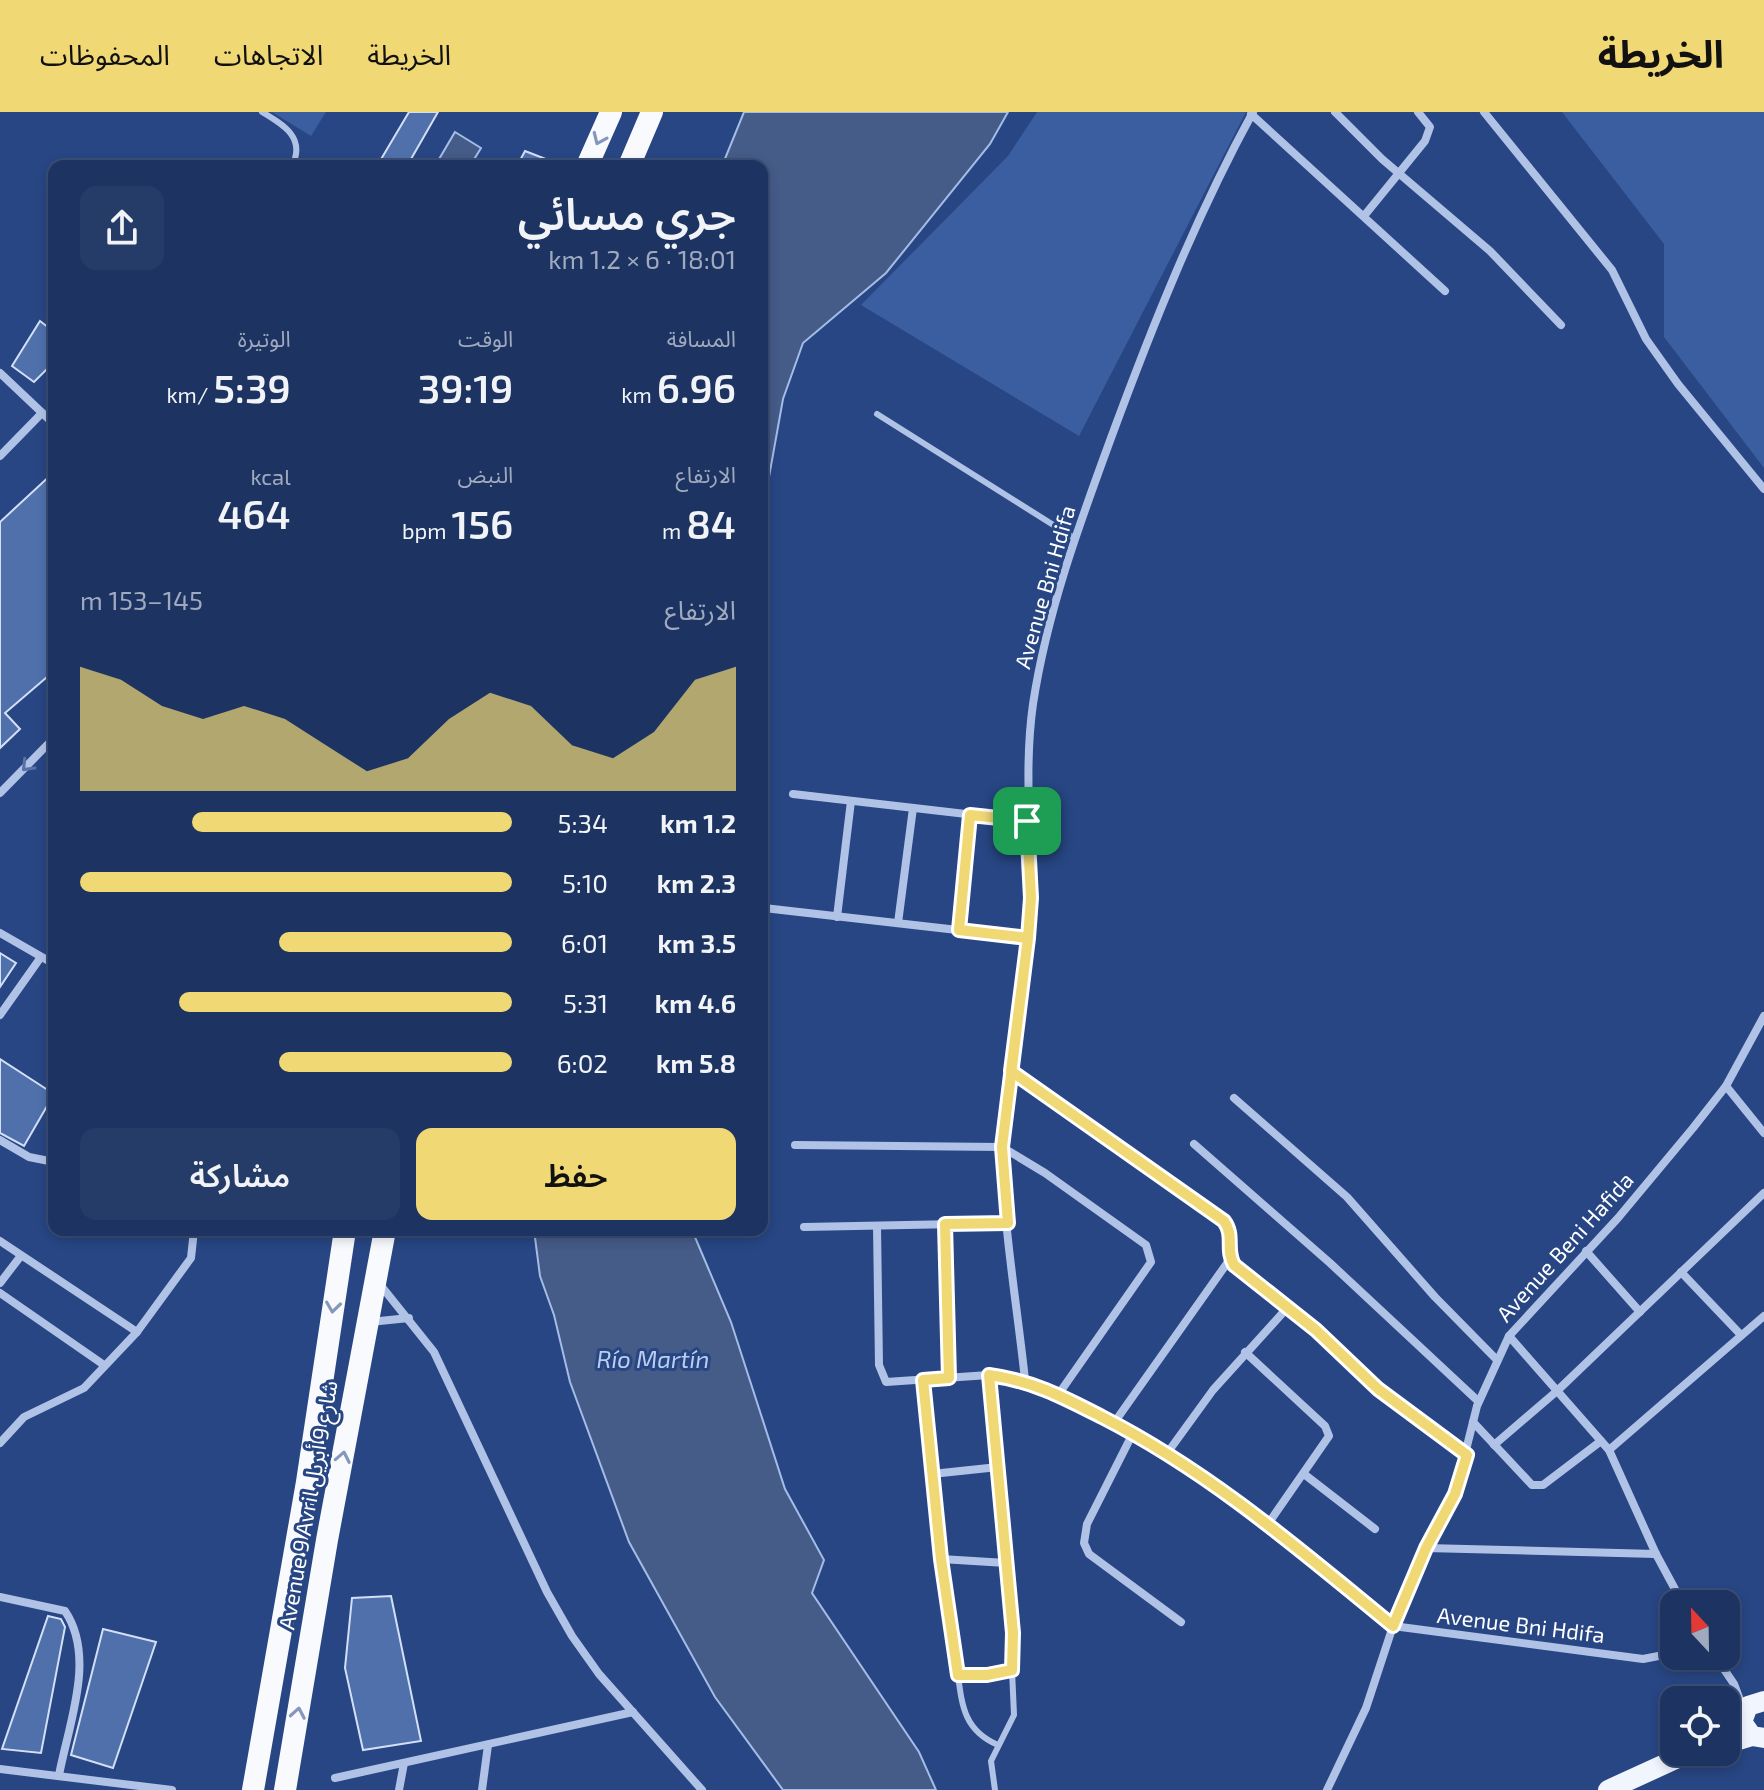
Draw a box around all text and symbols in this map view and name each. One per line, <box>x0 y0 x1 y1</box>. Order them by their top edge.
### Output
text: الخريطة <box>1598 30 1724 76</box>
text: المحفوظات <box>40 37 170 71</box>
text: الاتجاهات <box>214 37 323 71</box>
text: الخريطة <box>367 37 451 71</box>
one-way arrow <box>593 131 609 145</box>
button: share <box>80 186 164 270</box>
text: جري مسائي <box>518 186 736 239</box>
text: 18:01 · 6 × 1.2 km <box>548 243 736 274</box>
text: الوتيرة <box>238 325 291 351</box>
text: الوقت <box>458 325 513 351</box>
text: المسافة <box>667 325 736 351</box>
text: 5:39 <box>213 363 291 411</box>
text: 39:19 <box>418 363 513 411</box>
text: 6.96 <box>657 363 736 411</box>
text: /km <box>166 381 213 407</box>
text: km <box>621 381 657 407</box>
text: النبض <box>458 461 513 487</box>
text: الارتفاع <box>676 461 736 487</box>
text: kcal <box>250 463 291 489</box>
text: 464 <box>217 489 291 537</box>
text: 156 <box>452 499 513 547</box>
text: 84 <box>686 499 736 547</box>
street label: Avenue Bni Hdifa <box>1008 502 1080 671</box>
text: bpm <box>402 517 452 543</box>
text: m <box>662 517 686 543</box>
text: 145–153 m <box>80 584 203 615</box>
text: الارتفاع <box>665 594 736 625</box>
one-way arrow <box>22 757 36 771</box>
pin <box>993 787 1061 855</box>
icon: arrive <box>1005 799 1049 843</box>
text: 5:34 <box>557 807 608 838</box>
text: 1.2 km <box>660 807 736 838</box>
text: 5:10 <box>562 867 608 898</box>
text: 2.3 km <box>657 867 736 898</box>
text: 6:01 <box>561 927 608 958</box>
text: 3.5 km <box>657 927 736 958</box>
text: 5:31 <box>563 987 608 1018</box>
text: 4.6 km <box>655 987 736 1018</box>
text: 6:02 <box>557 1047 608 1078</box>
text: 5.8 km <box>656 1047 736 1078</box>
button: مشاركة <box>80 1128 400 1220</box>
button: حفظ <box>416 1128 736 1220</box>
street label: Avenue Beni Hafida <box>1490 1166 1638 1326</box>
one-way arrow <box>325 1300 342 1314</box>
water label: Río Martín <box>597 1344 709 1373</box>
street label: Avenue 9 Avril شارع 9 أبريل <box>272 1378 347 1632</box>
one-way arrow <box>333 1450 350 1464</box>
north arrow <box>1660 1590 1740 1670</box>
map controls <box>1660 1590 1740 1766</box>
street label: Avenue Bni Hdifa <box>1436 1601 1606 1647</box>
button: locate <box>1660 1686 1740 1766</box>
one-way arrow <box>288 1706 305 1720</box>

